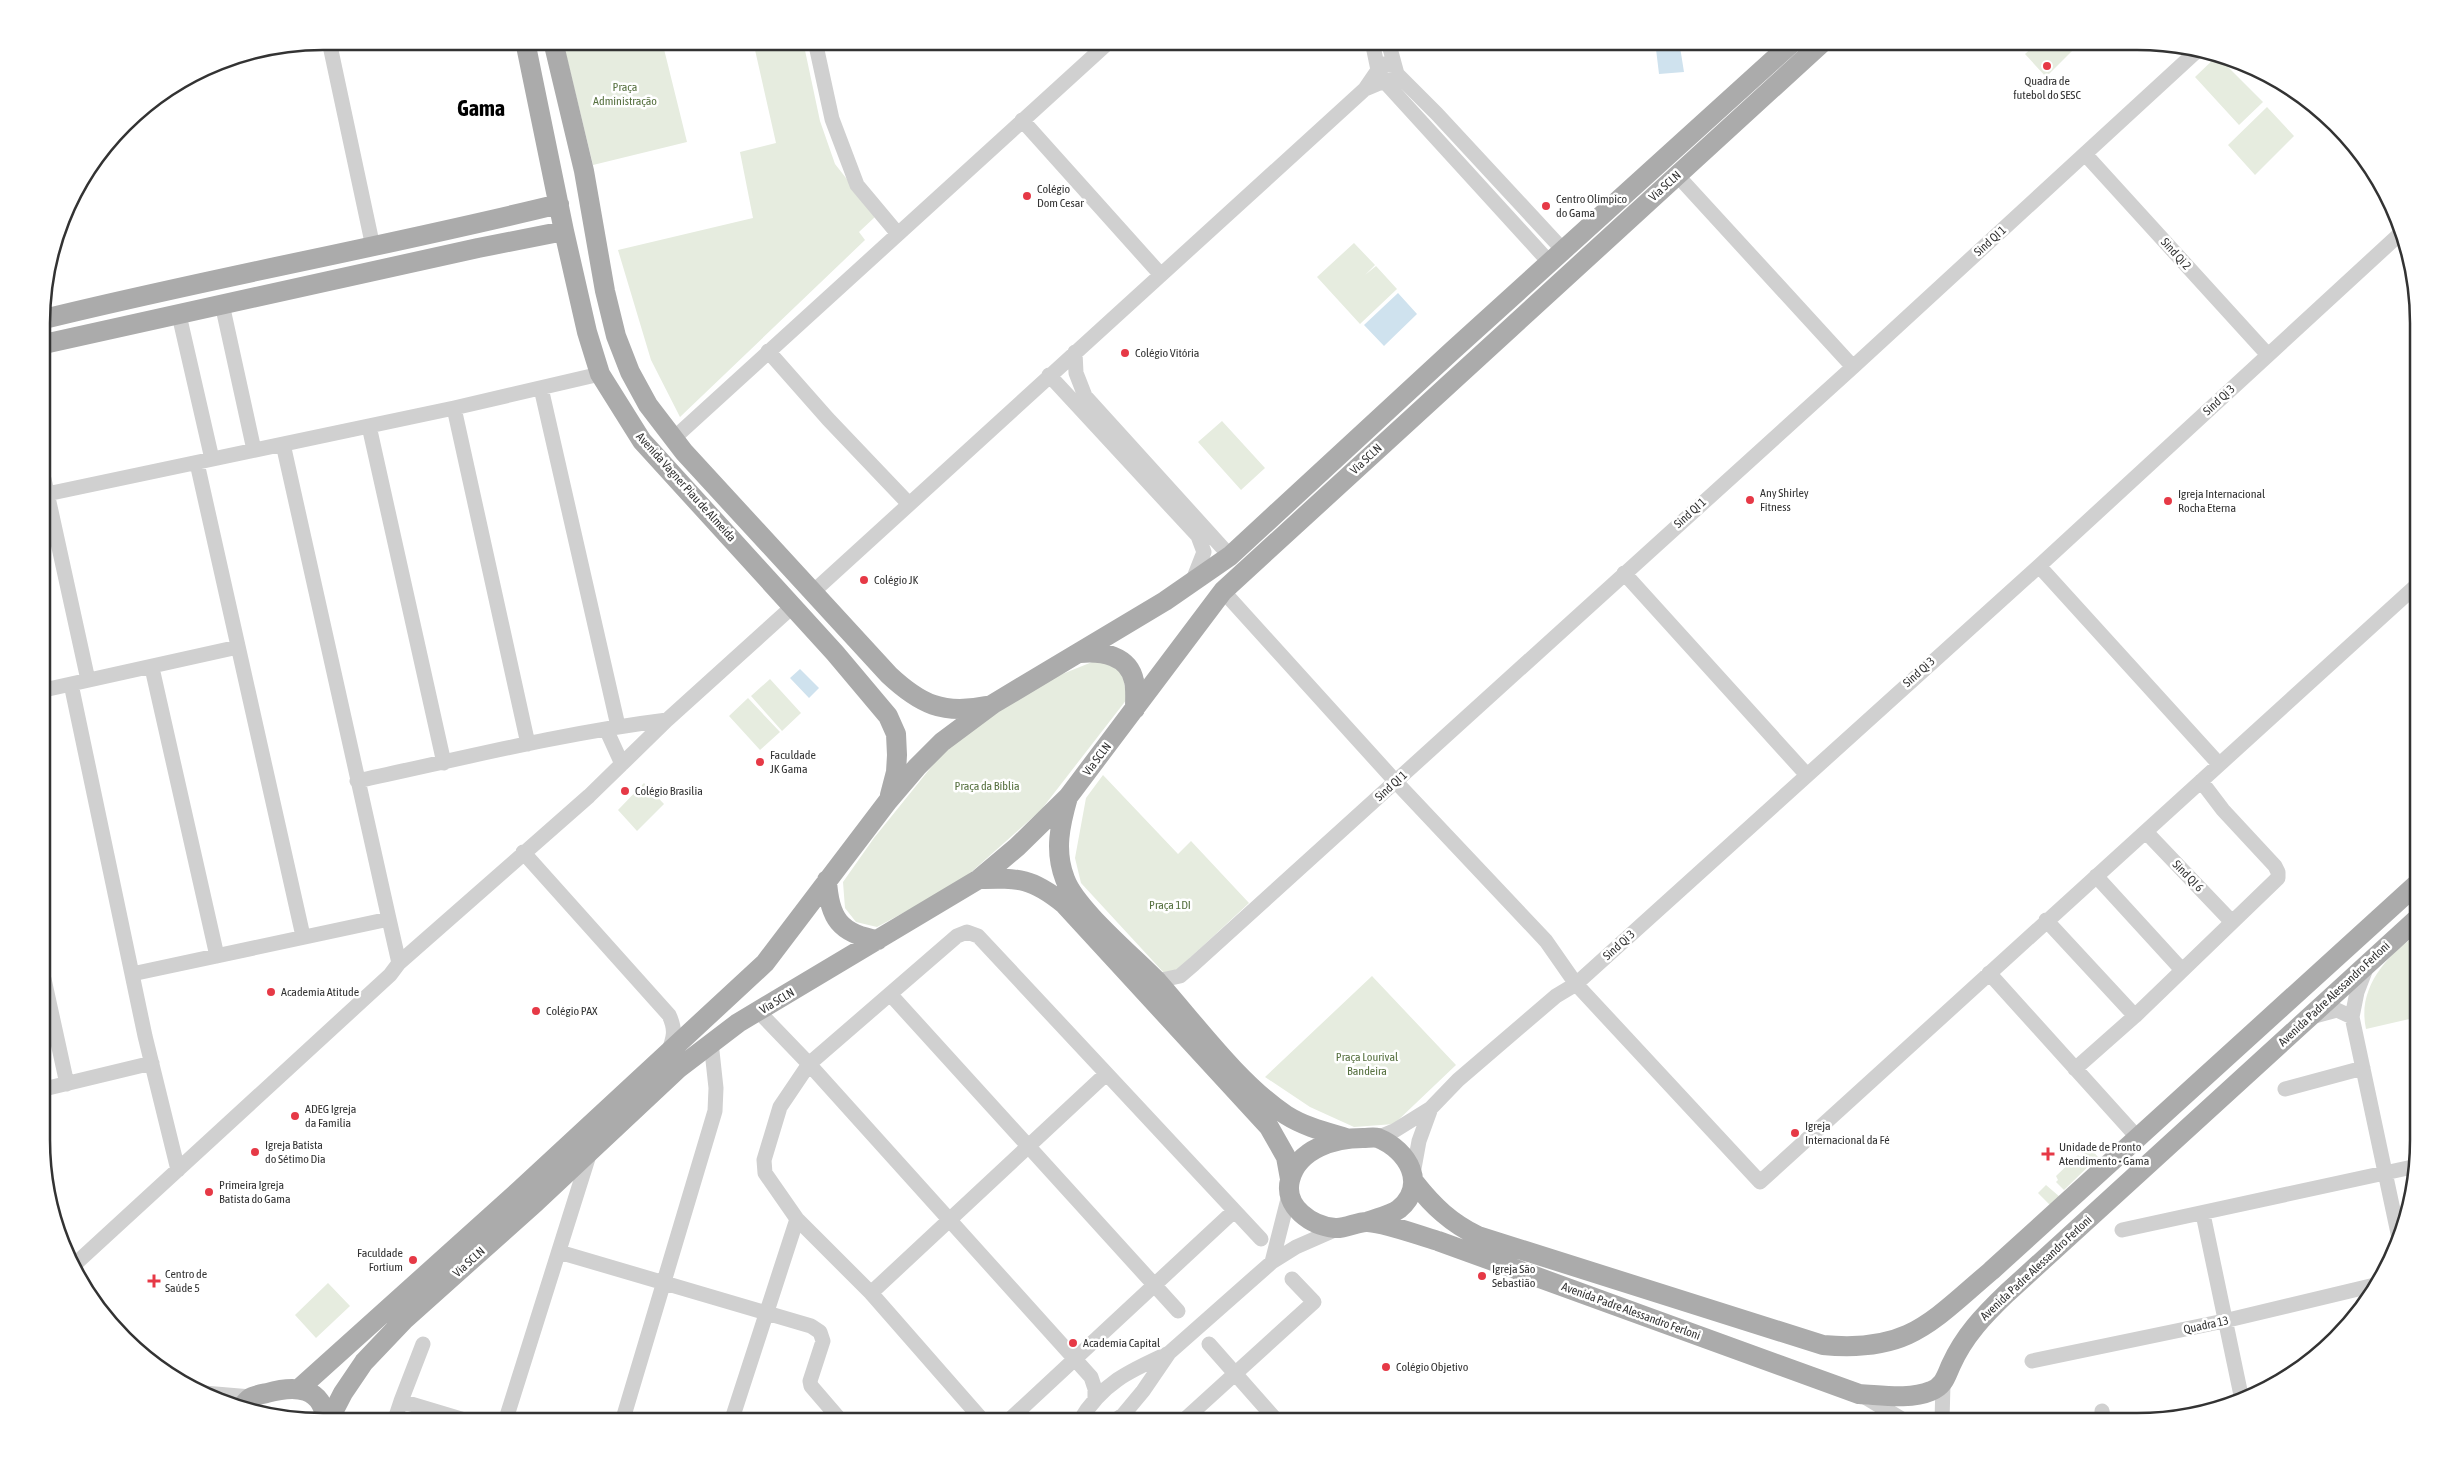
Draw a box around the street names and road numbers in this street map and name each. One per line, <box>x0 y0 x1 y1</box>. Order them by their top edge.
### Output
street label: Via SCLN <box>1646 168 1684 204</box>
street label: Sind QI 1 <box>1971 223 2009 259</box>
street label: Sind Qi 2 <box>2158 235 2194 273</box>
street label: Sind Qi 3 <box>2200 382 2238 418</box>
street label: Avenida Vagner Piau de Almeida <box>633 430 739 544</box>
street label: Via SCLN <box>1347 441 1385 477</box>
street label: Sind QI 1 <box>1671 495 1709 531</box>
street label: Sind Qi 3 <box>1900 654 1938 690</box>
street label: Via SCLN <box>1080 740 1114 778</box>
street label: Sind QI 1 <box>1372 768 1410 804</box>
street label: Sind QI 6 <box>2170 857 2207 895</box>
street label: Sind Qi 3 <box>1600 927 1638 963</box>
street label: Avenida Padre Alessandro Ferloni <box>2276 939 2392 1049</box>
street label: Via SCLN <box>757 985 797 1017</box>
street label: Avenida Padre Alessandro Ferloni <box>1978 1213 2094 1323</box>
street label: Via SCLN <box>450 1244 488 1280</box>
street label: Avenida Padre Alessandro Ferloni <box>1560 1279 1702 1343</box>
street label: Quadra 13 <box>2182 1313 2230 1337</box>

